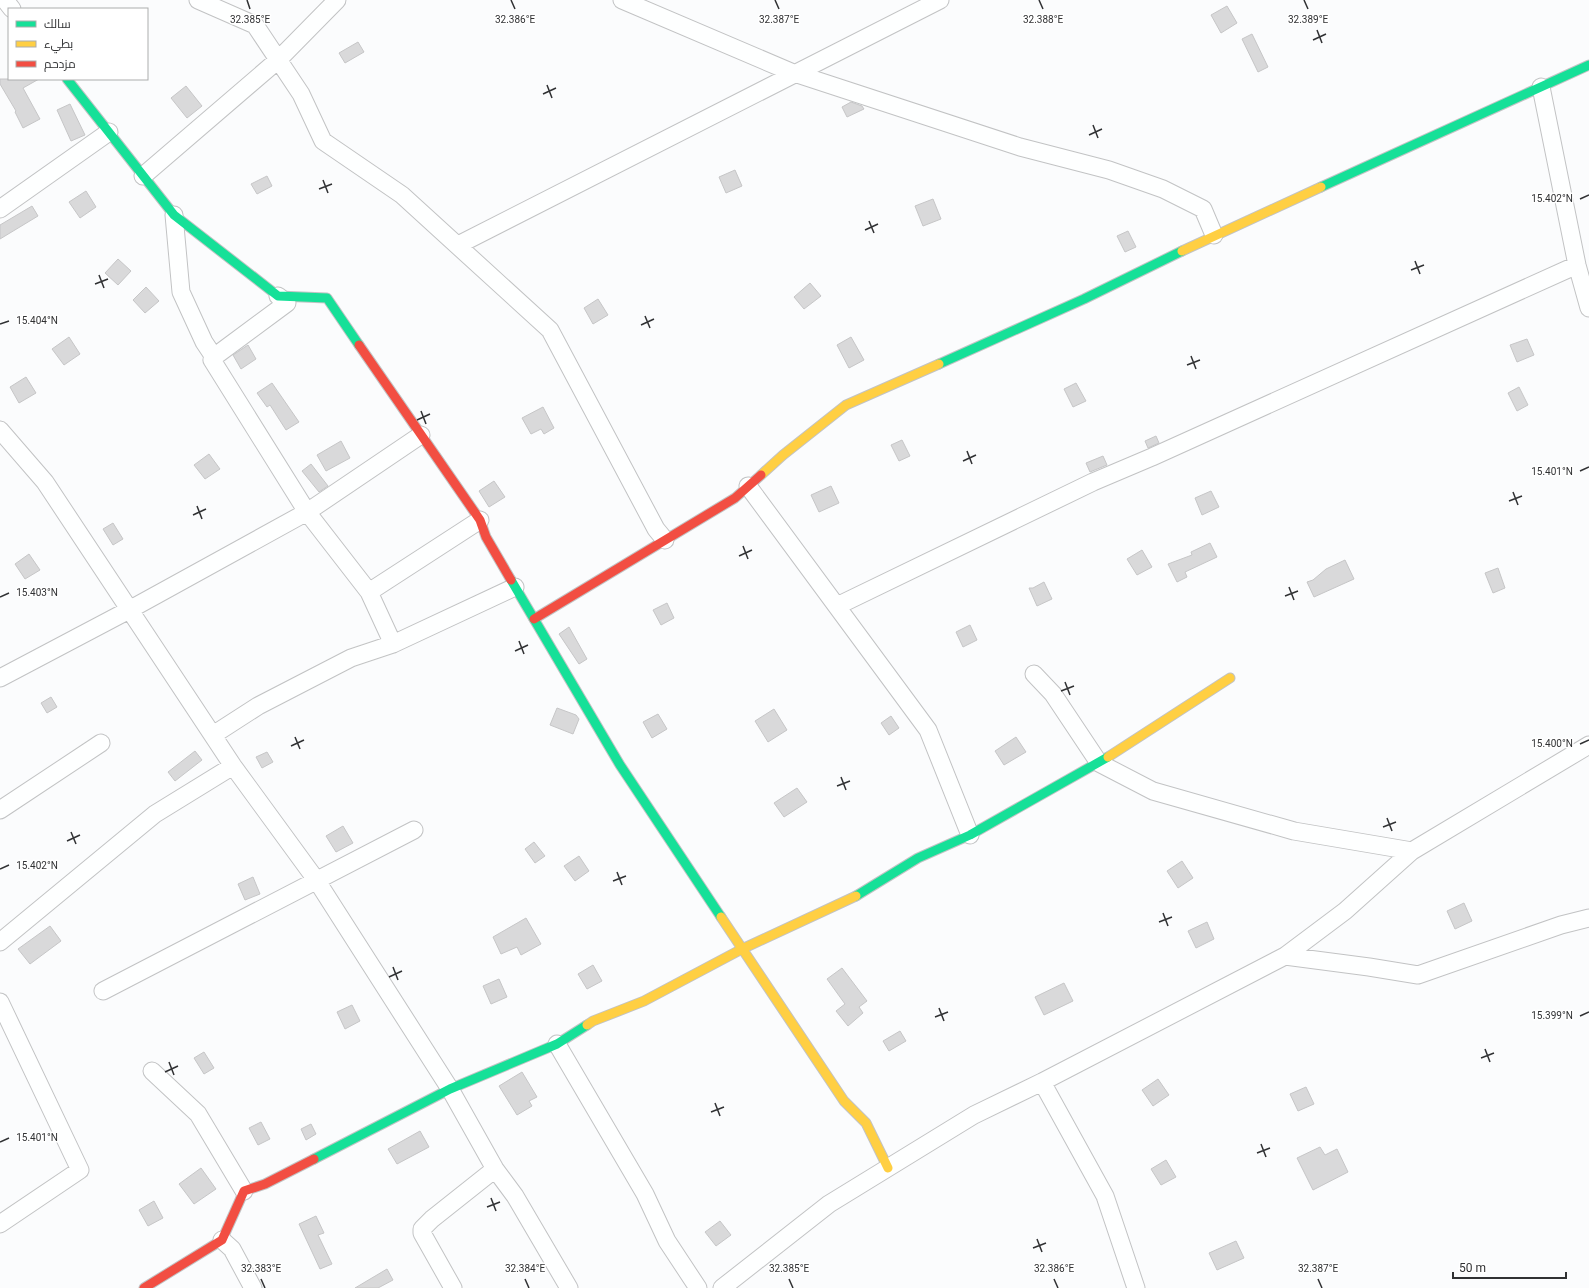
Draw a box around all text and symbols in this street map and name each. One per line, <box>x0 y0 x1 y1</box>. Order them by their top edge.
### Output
legend <box>8 8 148 80</box>
text: 32.385°E <box>230 14 270 25</box>
text: 32.386°E <box>495 14 535 25</box>
text: 32.387°E <box>759 14 799 25</box>
text: 32.388°E <box>1023 14 1063 25</box>
text: 32.389°E <box>1288 14 1328 25</box>
text: سالك <box>44 17 71 31</box>
text: بطيء <box>44 37 73 54</box>
text: مزدحم <box>44 57 76 72</box>
text: 15.402°N <box>1531 193 1573 204</box>
text: 15.404°N <box>16 315 58 326</box>
text: 15.401°N <box>1531 466 1573 477</box>
text: 15.403°N <box>16 587 58 598</box>
text: 15.400°N <box>1531 738 1573 749</box>
text: 15.402°N <box>16 860 58 871</box>
text: 15.399°N <box>1531 1010 1573 1021</box>
text: 15.401°N <box>16 1132 58 1143</box>
scale bar <box>1453 1254 1566 1280</box>
text: 50 m <box>1459 1261 1486 1275</box>
text: 32.383°E <box>241 1263 281 1274</box>
text: 32.384°E <box>505 1263 545 1274</box>
text: 32.385°E <box>769 1263 809 1274</box>
text: 32.386°E <box>1034 1263 1074 1274</box>
text: 32.387°E <box>1298 1263 1338 1274</box>

